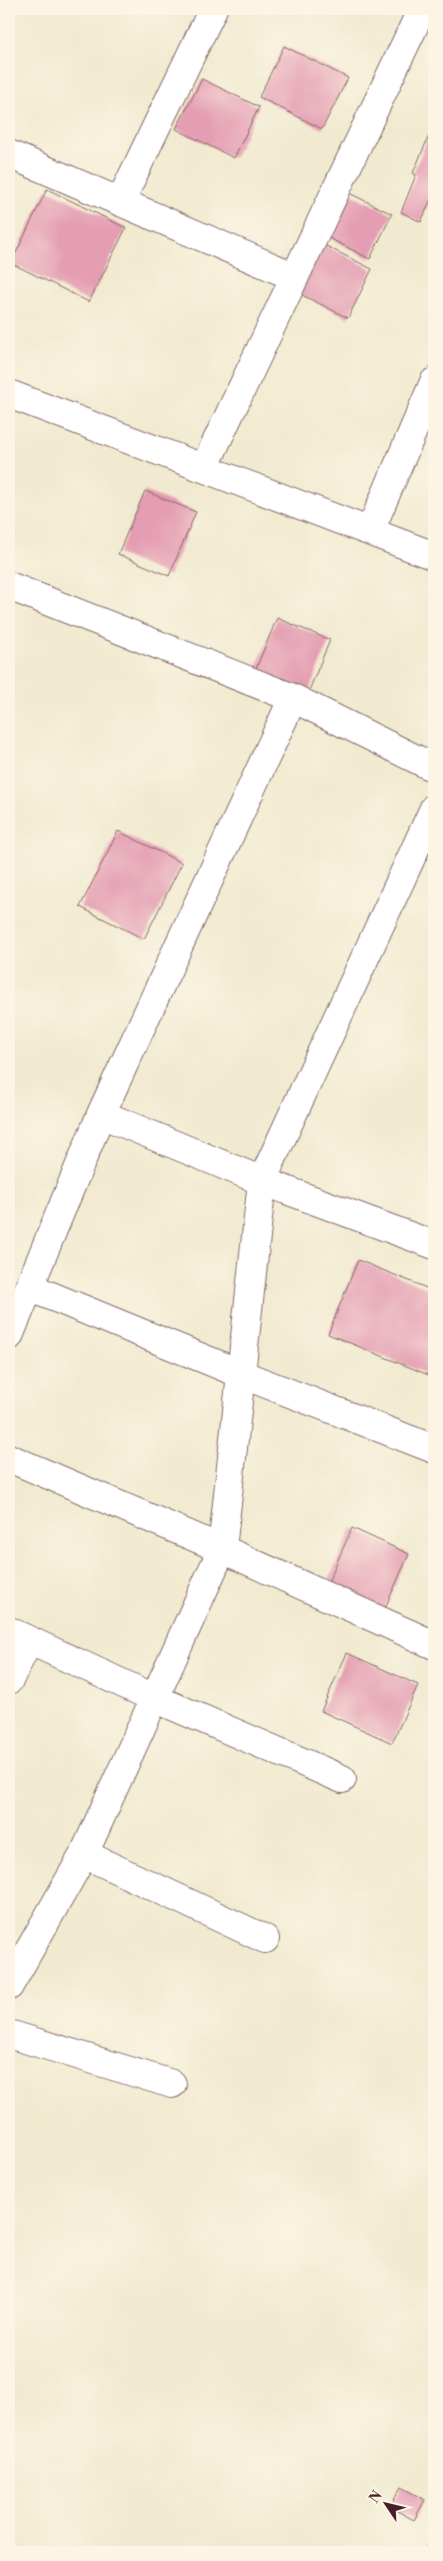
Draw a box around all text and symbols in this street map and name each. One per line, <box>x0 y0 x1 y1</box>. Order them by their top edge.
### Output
north arrow <box>360 2478 410 2528</box>
text: N <box>366 2487 387 2507</box>

